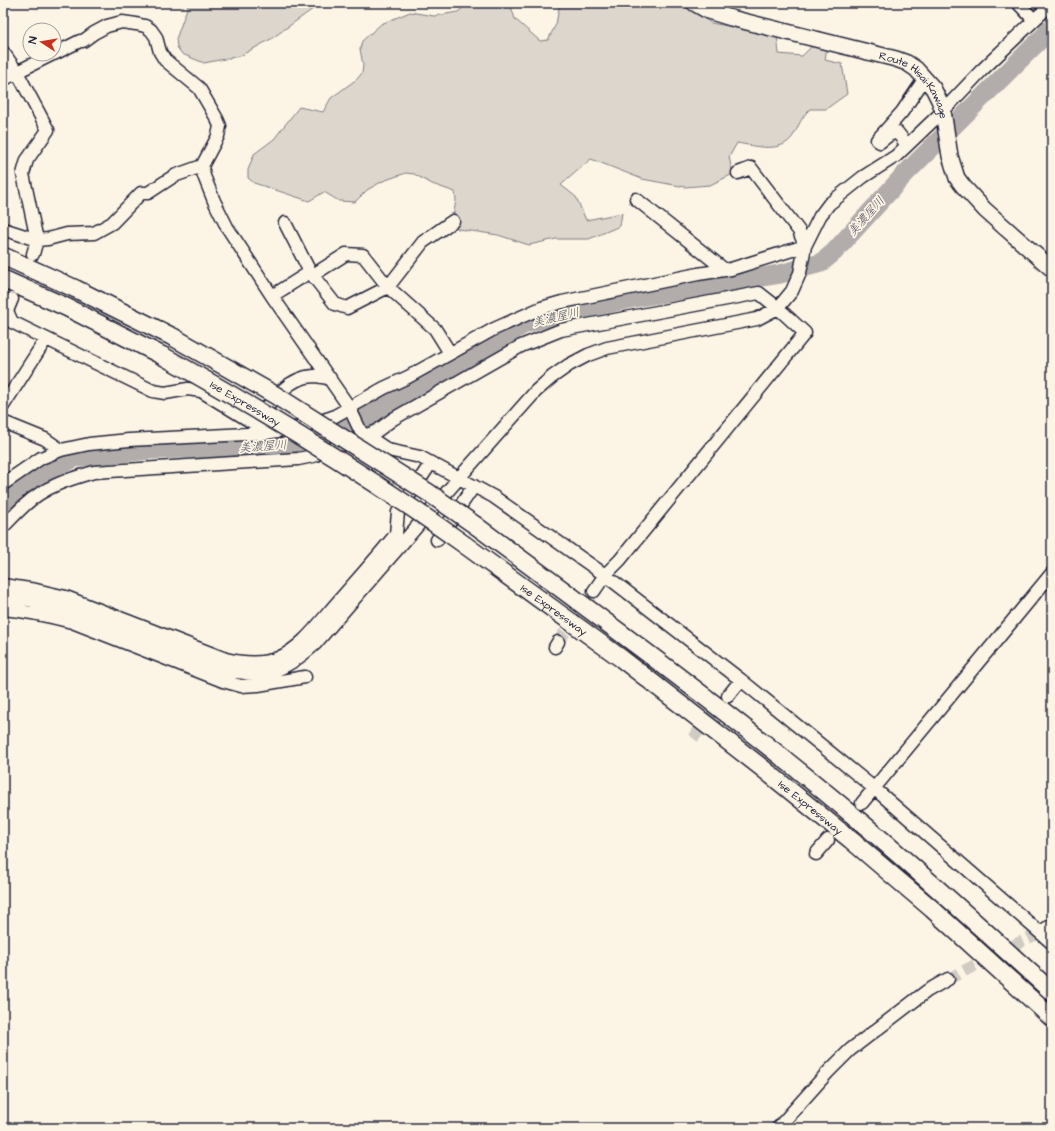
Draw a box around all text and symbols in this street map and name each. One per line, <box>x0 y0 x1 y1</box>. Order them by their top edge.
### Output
north arrow <box>22 22 62 62</box>
text: N <box>25 35 41 45</box>
street label: Route Hisai-Kawage <box>878 48 951 120</box>
water label: 美濃屋川 <box>844 193 889 240</box>
water label: 美濃屋川 <box>531 304 581 331</box>
street label: Ise Expressway <box>207 377 283 431</box>
water label: 美濃屋川 <box>238 436 288 457</box>
street label: Ise Expressway <box>517 581 590 640</box>
street label: Ise Expressway <box>775 777 846 839</box>

